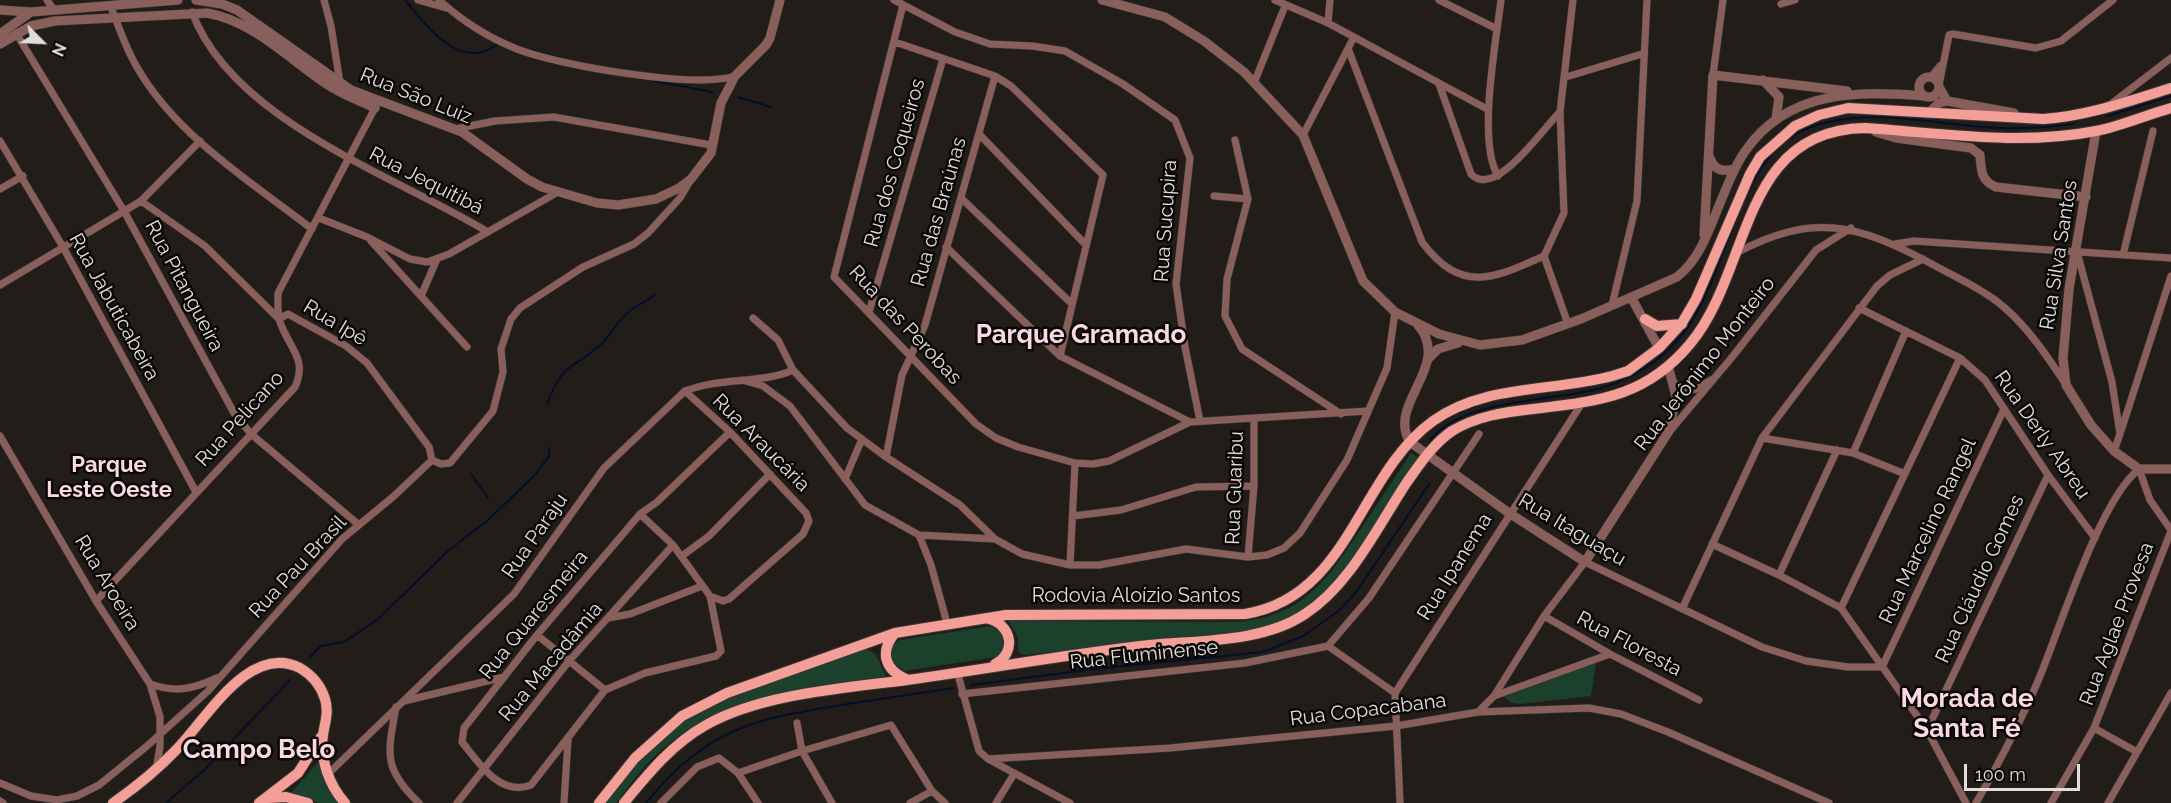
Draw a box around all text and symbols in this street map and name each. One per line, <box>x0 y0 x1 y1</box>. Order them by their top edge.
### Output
north arrow <box>12 12 72 72</box>
text: N <box>48 40 70 59</box>
street label: Rua São Luiz <box>357 63 475 129</box>
street label: Rua dos Coqueiros <box>859 76 931 250</box>
street label: Rua das Braúnas <box>906 135 972 289</box>
street label: Rua Jequitibá <box>365 142 487 220</box>
street label: Rua Sucupira <box>1150 159 1182 283</box>
street label: Rua Silva Santos <box>2035 178 2083 332</box>
street label: Rua Pitangueira <box>139 216 229 356</box>
street label: Rua Jabuticabeira <box>64 229 164 385</box>
street label: Rua das Perobas <box>844 260 966 390</box>
street label: Rua Jerônimo Monteiro <box>1630 272 1780 456</box>
street label: Rua Ipê <box>299 295 371 351</box>
district label: Parque Gramado <box>976 319 1186 351</box>
street label: Rua Pelicano <box>191 366 289 472</box>
street label: Rua Derly Abreu <box>1989 366 2095 504</box>
street label: Rua Araucária <box>707 389 815 497</box>
street label: Rua Guaribu <box>1221 431 1249 545</box>
street label: Rua Marcelino Rangel <box>1874 434 1982 628</box>
district label: Parque Leste Oeste <box>46 452 172 504</box>
street label: Rua Itaguaçu <box>1514 488 1630 572</box>
street label: Rua Paraju <box>497 489 573 583</box>
street label: Rua Cláudio Gomes <box>1931 491 2029 667</box>
street label: Rua Ipanema <box>1413 509 1497 625</box>
street label: Rua Pau Brasil <box>244 511 352 623</box>
street label: Rua Aroeira <box>69 531 145 635</box>
street label: Rua Aglae Provesa <box>2075 539 2159 709</box>
street label: Rua Quaresmeira <box>475 546 593 684</box>
street label: Rodovia Aloízio Santos <box>1032 584 1240 608</box>
street label: Rua Macadâmia <box>494 598 608 726</box>
street label: Rua Floresta <box>1572 606 1686 682</box>
street label: Rua Fluminense <box>1069 635 1219 675</box>
district label: Morada de Santa Fé <box>1900 683 2034 744</box>
street label: Rua Copacabana <box>1288 689 1448 731</box>
district label: Campo Belo <box>183 734 335 766</box>
scale bar <box>1967 752 2082 790</box>
text: 100 m <box>1975 764 2026 785</box>

